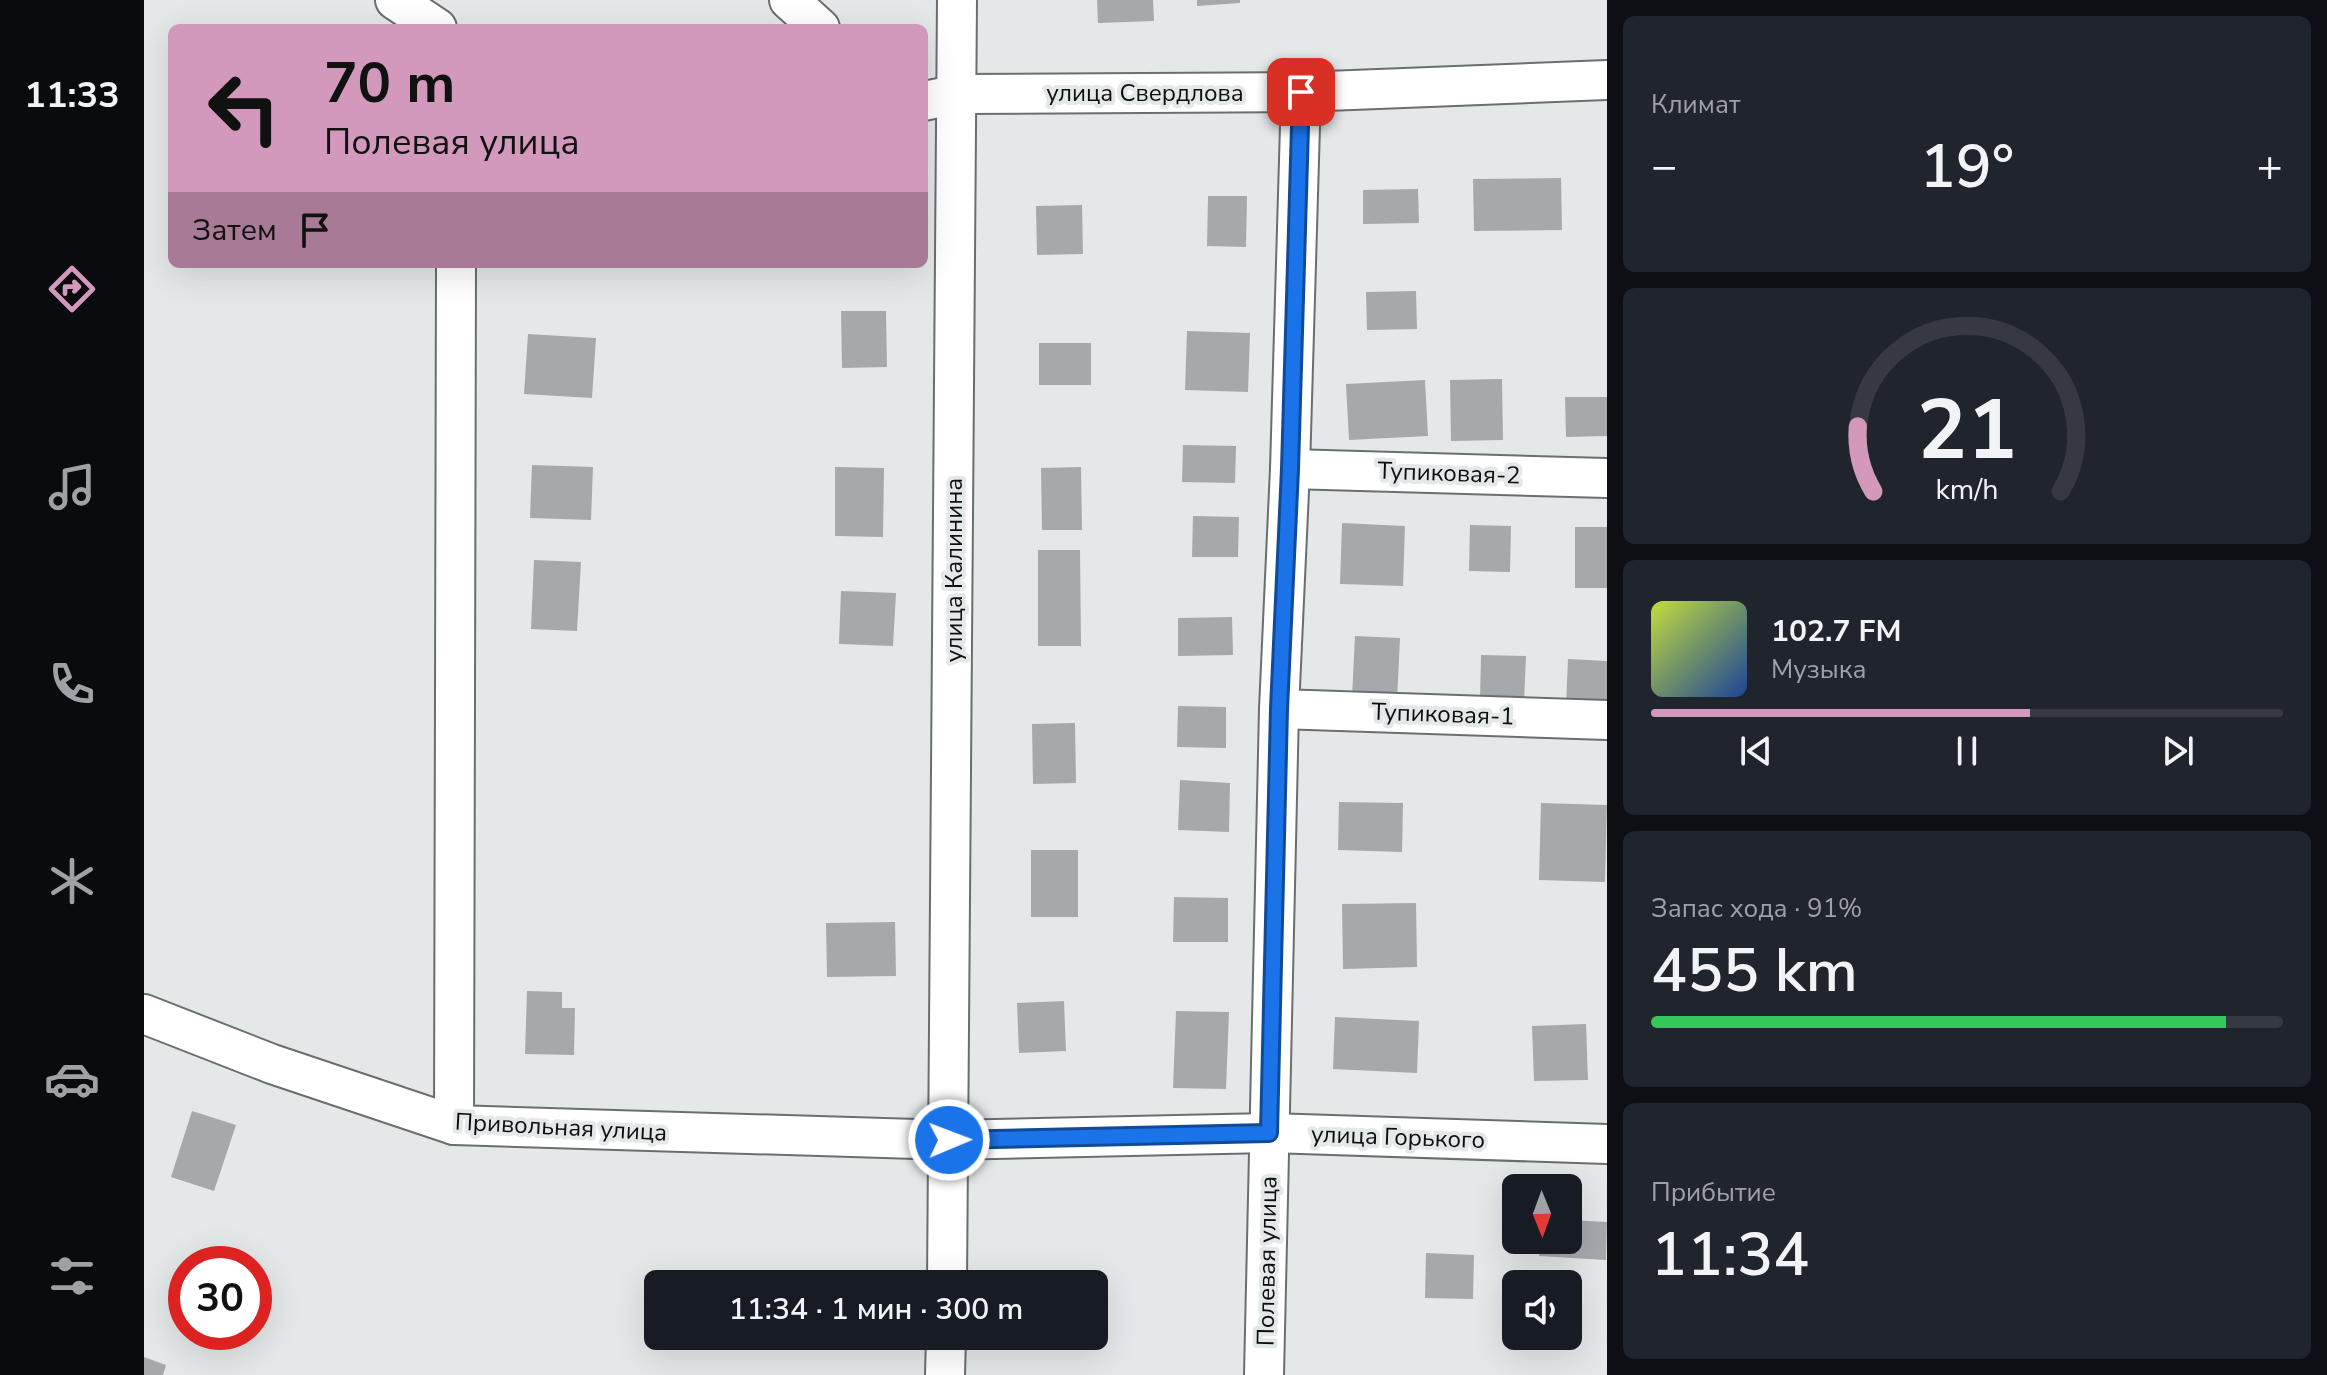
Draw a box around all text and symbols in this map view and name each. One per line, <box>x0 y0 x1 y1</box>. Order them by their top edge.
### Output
text: 70 m <box>324 45 455 122</box>
icon: left <box>192 56 296 160</box>
pin <box>1267 58 1335 126</box>
icon: arrive <box>1279 70 1323 114</box>
text: 11:33 <box>24 71 120 120</box>
street label: улица Свердлова <box>1046 77 1244 109</box>
text: Климат <box>1651 87 1740 122</box>
text: Полевая улица <box>324 118 580 167</box>
text: 19° <box>1920 126 2014 208</box>
text: − <box>1651 137 1677 197</box>
text: + <box>2257 137 2283 197</box>
icon: arrive <box>293 208 337 252</box>
text: Затем <box>192 210 277 251</box>
icon: directions <box>44 261 100 317</box>
text: 21 <box>1917 373 2017 486</box>
street label: Тупиковая-2 <box>1377 455 1521 491</box>
icon: music <box>44 459 100 515</box>
text: km/h <box>1936 470 1998 509</box>
street label: улица Калинина <box>938 478 970 662</box>
text: 102.7 FM <box>1771 611 1901 652</box>
text: Музыка <box>1771 652 1866 687</box>
icon: phone <box>44 656 100 712</box>
street label: Тупиковая-1 <box>1371 696 1515 732</box>
icon: previous <box>1734 729 1778 773</box>
icon: pause <box>1945 729 1989 773</box>
icon: next <box>2156 729 2200 773</box>
icon: climate <box>44 853 100 909</box>
text: Запас хода · 91% <box>1651 891 1862 926</box>
text: 455 km <box>1651 930 1858 1012</box>
icon: car <box>44 1051 100 1107</box>
position arrow <box>907 1098 991 1182</box>
street label: Привольная улица <box>454 1105 668 1149</box>
street label: улица Горького <box>1310 1118 1486 1156</box>
north arrow <box>1502 1174 1582 1254</box>
map controls <box>1502 1174 1582 1350</box>
text: Прибытие <box>1651 1175 1776 1210</box>
street label: Полевая улица <box>1250 1176 1284 1346</box>
text: 11:34 <box>1651 1214 1809 1296</box>
speed limit sign: 30 <box>168 1246 272 1350</box>
icon: filters <box>44 1248 100 1304</box>
button: sound <box>1502 1270 1582 1350</box>
text: 11:34 · 1 мин · 300 m <box>729 1289 1023 1330</box>

